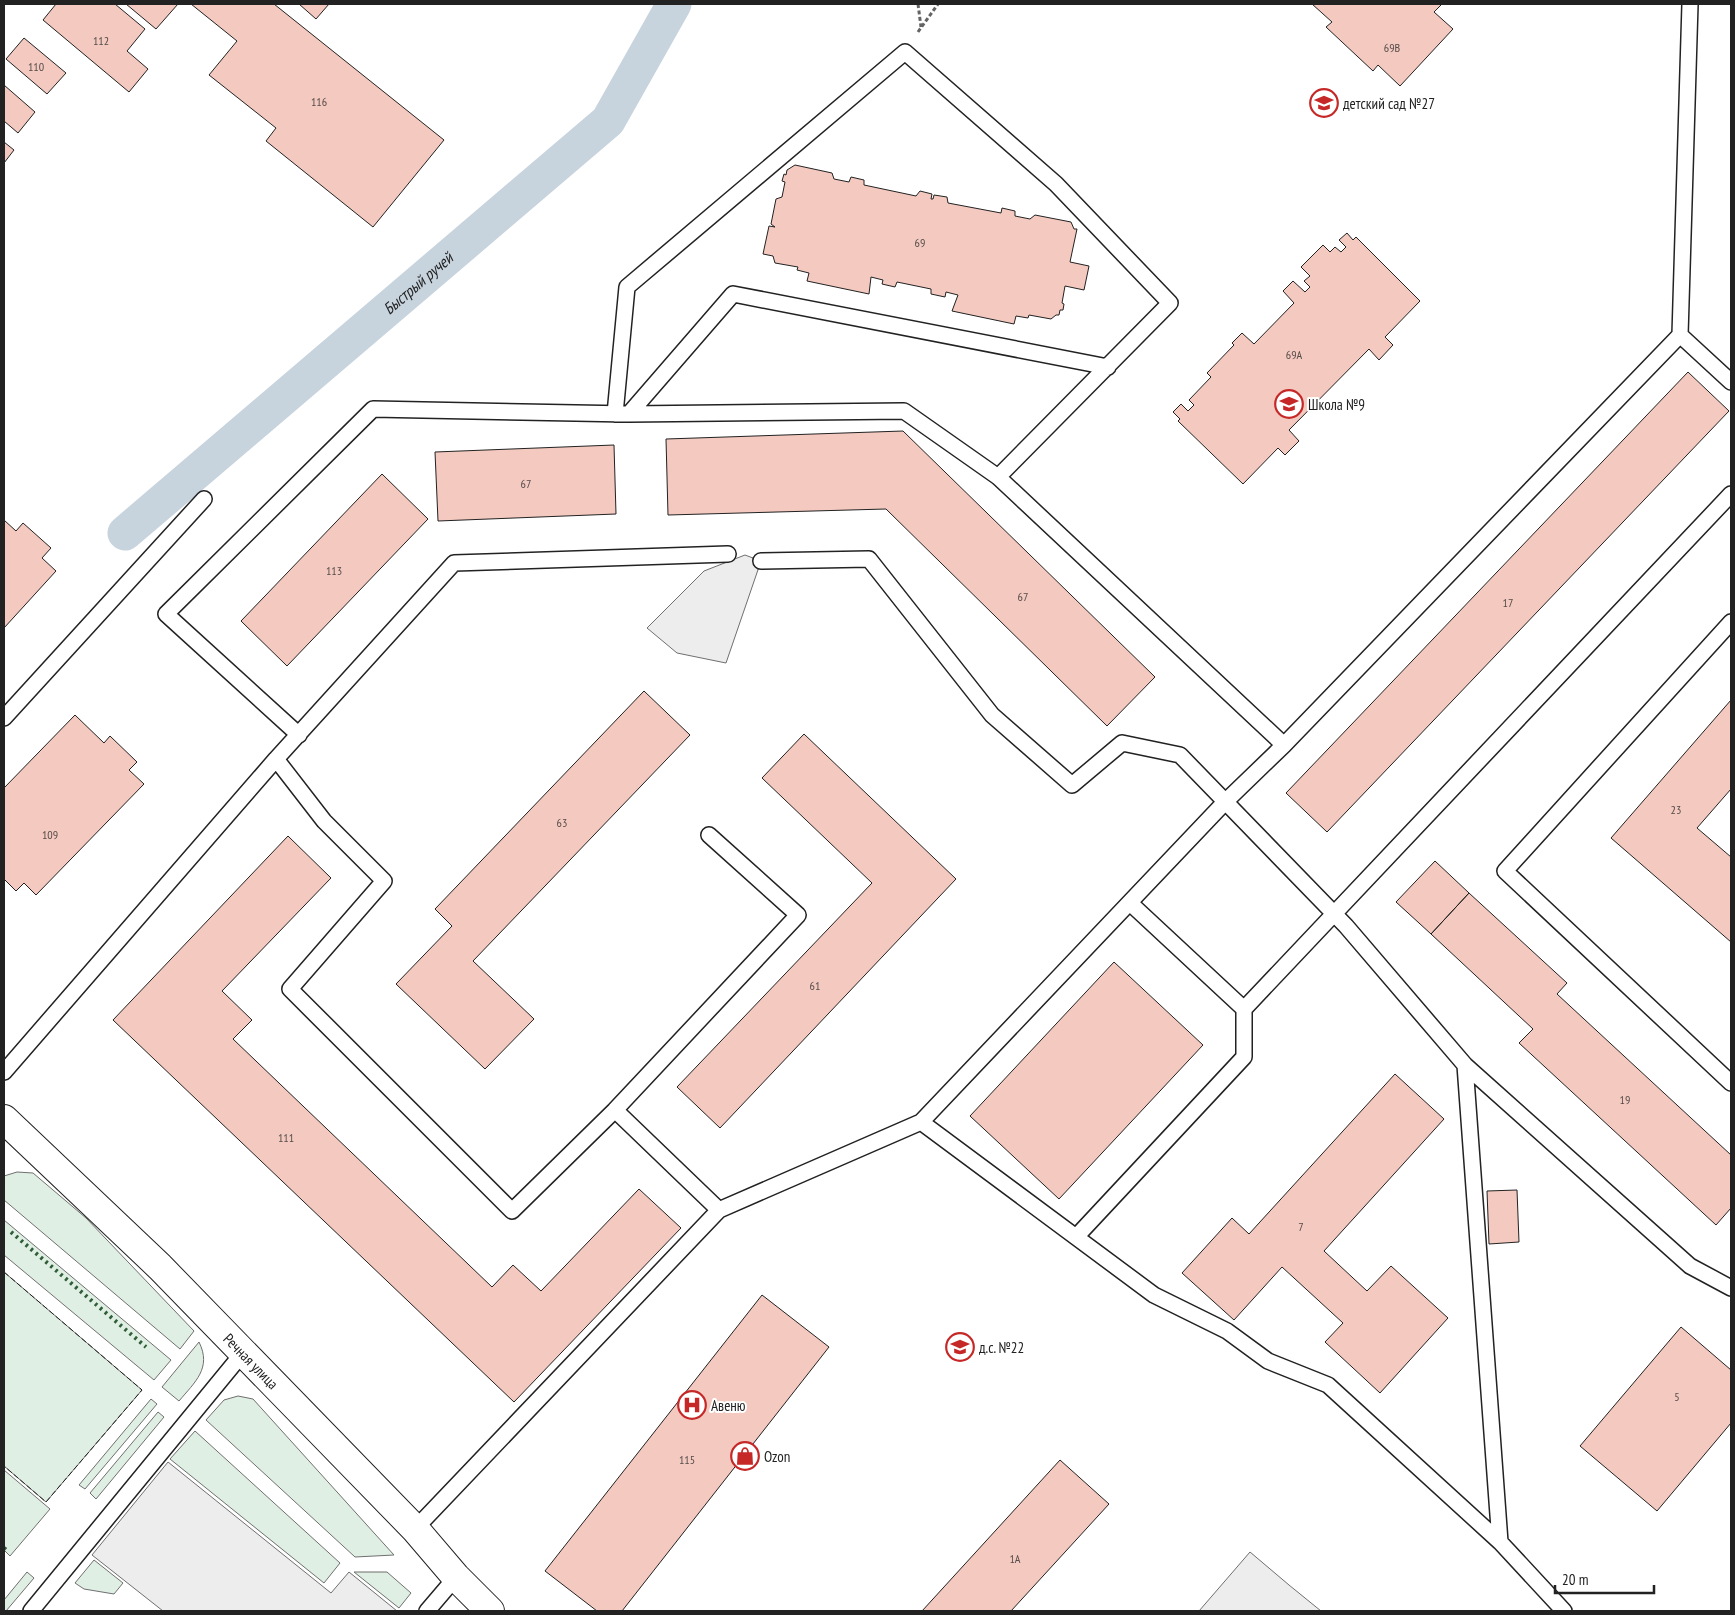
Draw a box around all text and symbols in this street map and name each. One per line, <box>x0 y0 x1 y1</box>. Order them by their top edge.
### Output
house number: 112 <box>93 33 109 48</box>
house number: 69В <box>1384 40 1401 55</box>
house number: 110 <box>28 59 44 74</box>
school or university icon: детский сад №27 <box>1309 88 1339 118</box>
house number: 116 <box>311 94 327 109</box>
place label: детский сад №27 <box>1343 94 1435 113</box>
house number: 69 <box>915 235 925 250</box>
water label: Быстрый ручей <box>379 247 458 318</box>
house number: 69А <box>1286 347 1303 362</box>
school or university icon: Школа №9 <box>1274 389 1304 419</box>
place label: Школа №9 <box>1308 395 1365 414</box>
house number: 67 <box>521 476 531 491</box>
house number: 113 <box>326 563 342 578</box>
house number: 67 <box>1018 589 1028 604</box>
house number: 17 <box>1503 595 1513 610</box>
house number: 23 <box>1671 802 1681 817</box>
house number: 63 <box>557 815 567 830</box>
house number: 109 <box>42 827 58 842</box>
house number: 61 <box>810 978 820 993</box>
house number: 19 <box>1620 1092 1630 1107</box>
house number: 111 <box>278 1130 294 1145</box>
house number: 7 <box>1298 1219 1304 1234</box>
street label: Речная улица <box>220 1329 283 1393</box>
school or university icon: д.с. №22 <box>945 1332 975 1362</box>
place label: д.с. №22 <box>979 1338 1024 1357</box>
house number: 5 <box>1674 1389 1680 1404</box>
hospital icon: Авеню <box>677 1390 707 1420</box>
place label: Авеню <box>711 1396 746 1415</box>
shop icon: Ozon <box>730 1441 760 1471</box>
place label: Ozon <box>764 1447 790 1466</box>
house number: 115 <box>679 1452 695 1467</box>
house number: 1А <box>1009 1551 1021 1566</box>
scale bar <box>1555 1562 1654 1594</box>
text: 20 m <box>1562 1570 1588 1589</box>

